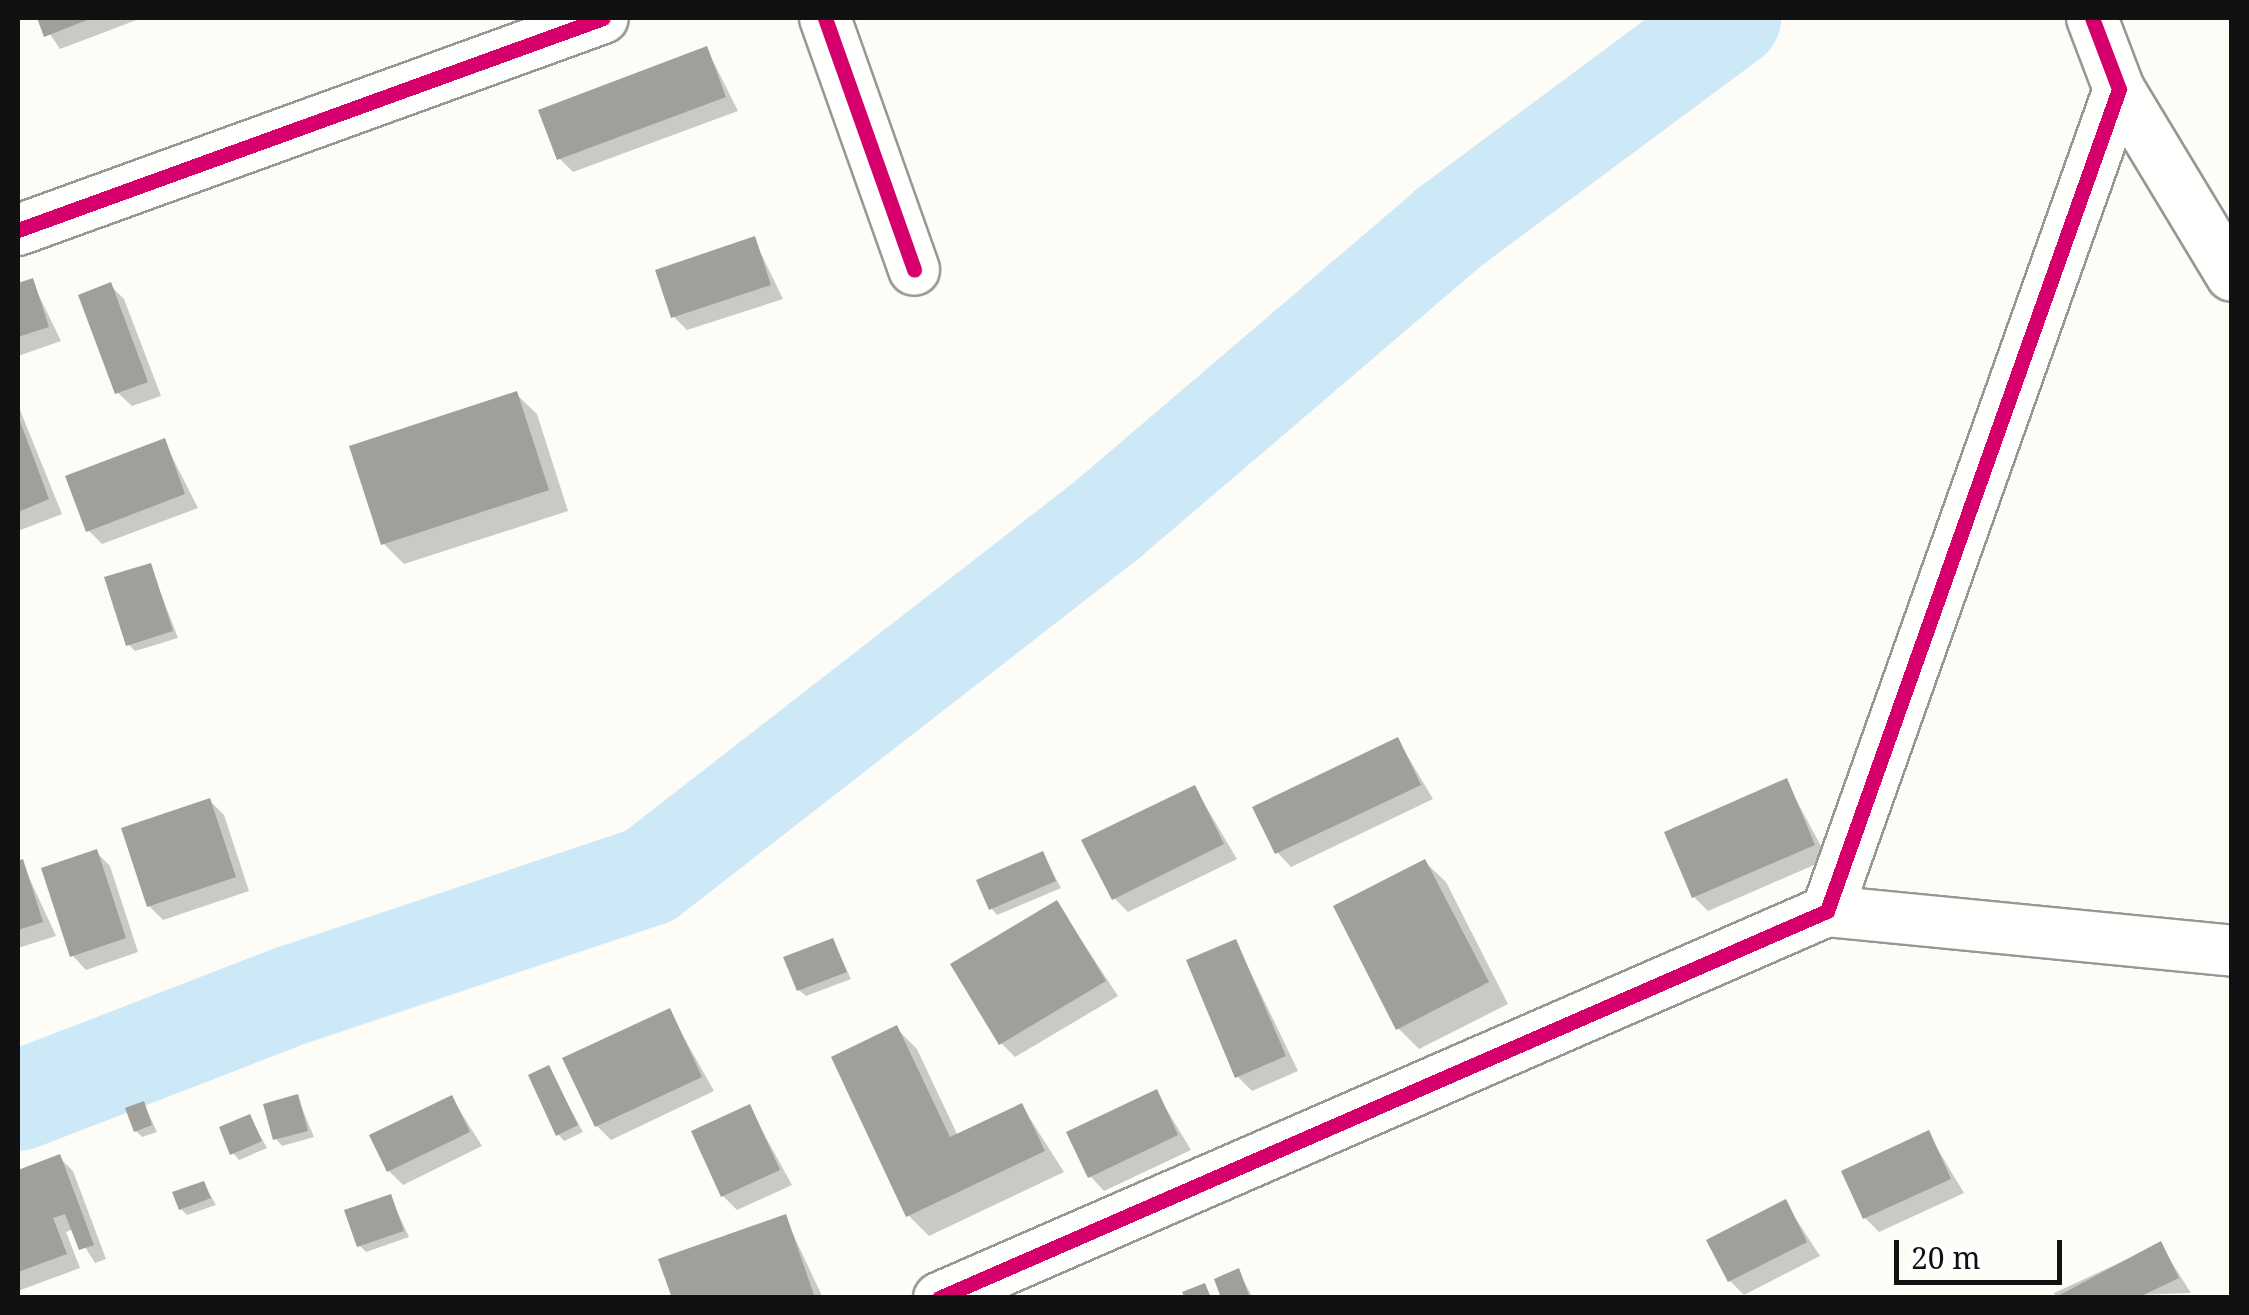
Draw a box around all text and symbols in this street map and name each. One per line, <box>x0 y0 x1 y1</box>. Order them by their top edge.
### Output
scale bar <box>1899 1220 2066 1282</box>
text: 20 m <box>1911 1237 1981 1278</box>

